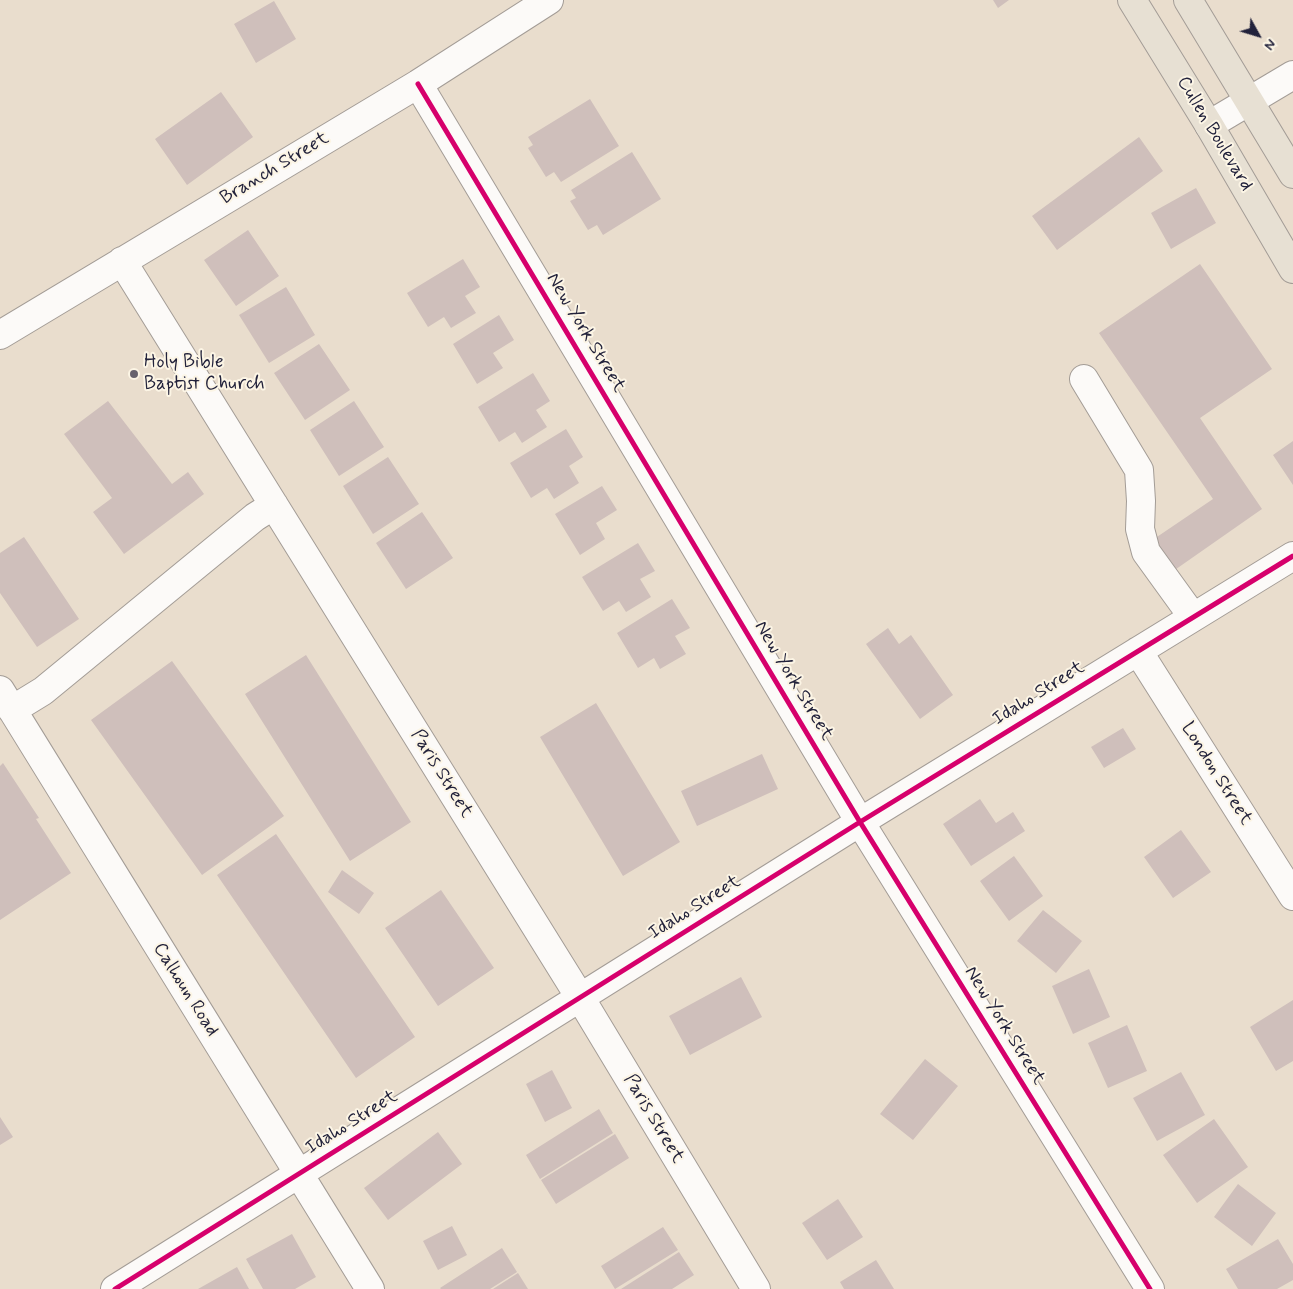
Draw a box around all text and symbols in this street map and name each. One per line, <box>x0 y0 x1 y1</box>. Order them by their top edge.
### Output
north arrow <box>1233 10 1283 60</box>
text: N <box>1260 35 1280 54</box>
street label: Cullen Boulevard <box>1171 73 1257 195</box>
street label: Branch Street <box>217 128 333 210</box>
street label: New York Street <box>540 269 630 397</box>
place label: Holy Bible Baptist Church <box>144 352 265 396</box>
marker: Holy Bible Baptist Church <box>128 368 140 380</box>
street label: New York Street <box>748 617 838 745</box>
street label: Idaho Street <box>989 657 1089 731</box>
street label: London Street <box>1175 718 1257 830</box>
street label: Paris Street <box>405 726 477 822</box>
street label: Idaho Street <box>645 871 745 945</box>
street label: Calhoun Road <box>147 939 223 1041</box>
street label: New York Street <box>959 963 1049 1089</box>
street label: Paris Street <box>618 1070 688 1168</box>
street label: Idaho Street <box>302 1086 402 1160</box>

